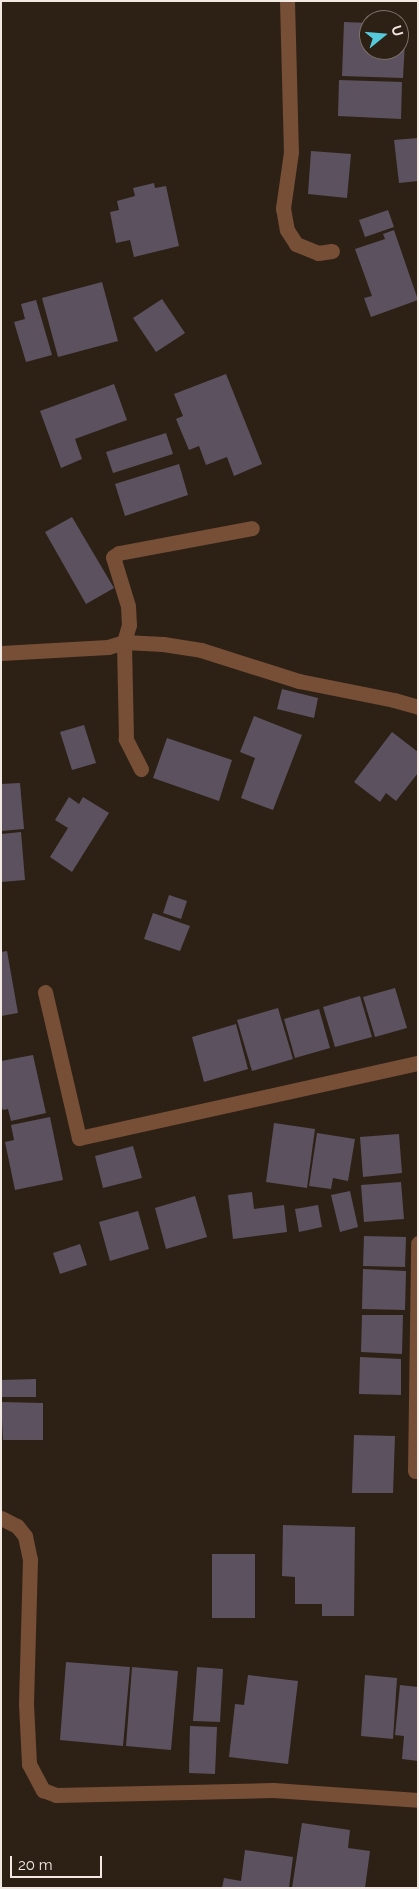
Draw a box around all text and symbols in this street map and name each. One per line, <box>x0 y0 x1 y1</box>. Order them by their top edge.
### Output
north arrow <box>359 10 409 60</box>
text: U <box>388 24 407 38</box>
scale bar <box>12 1846 105 1878</box>
text: 20 m <box>18 1856 53 1874</box>

